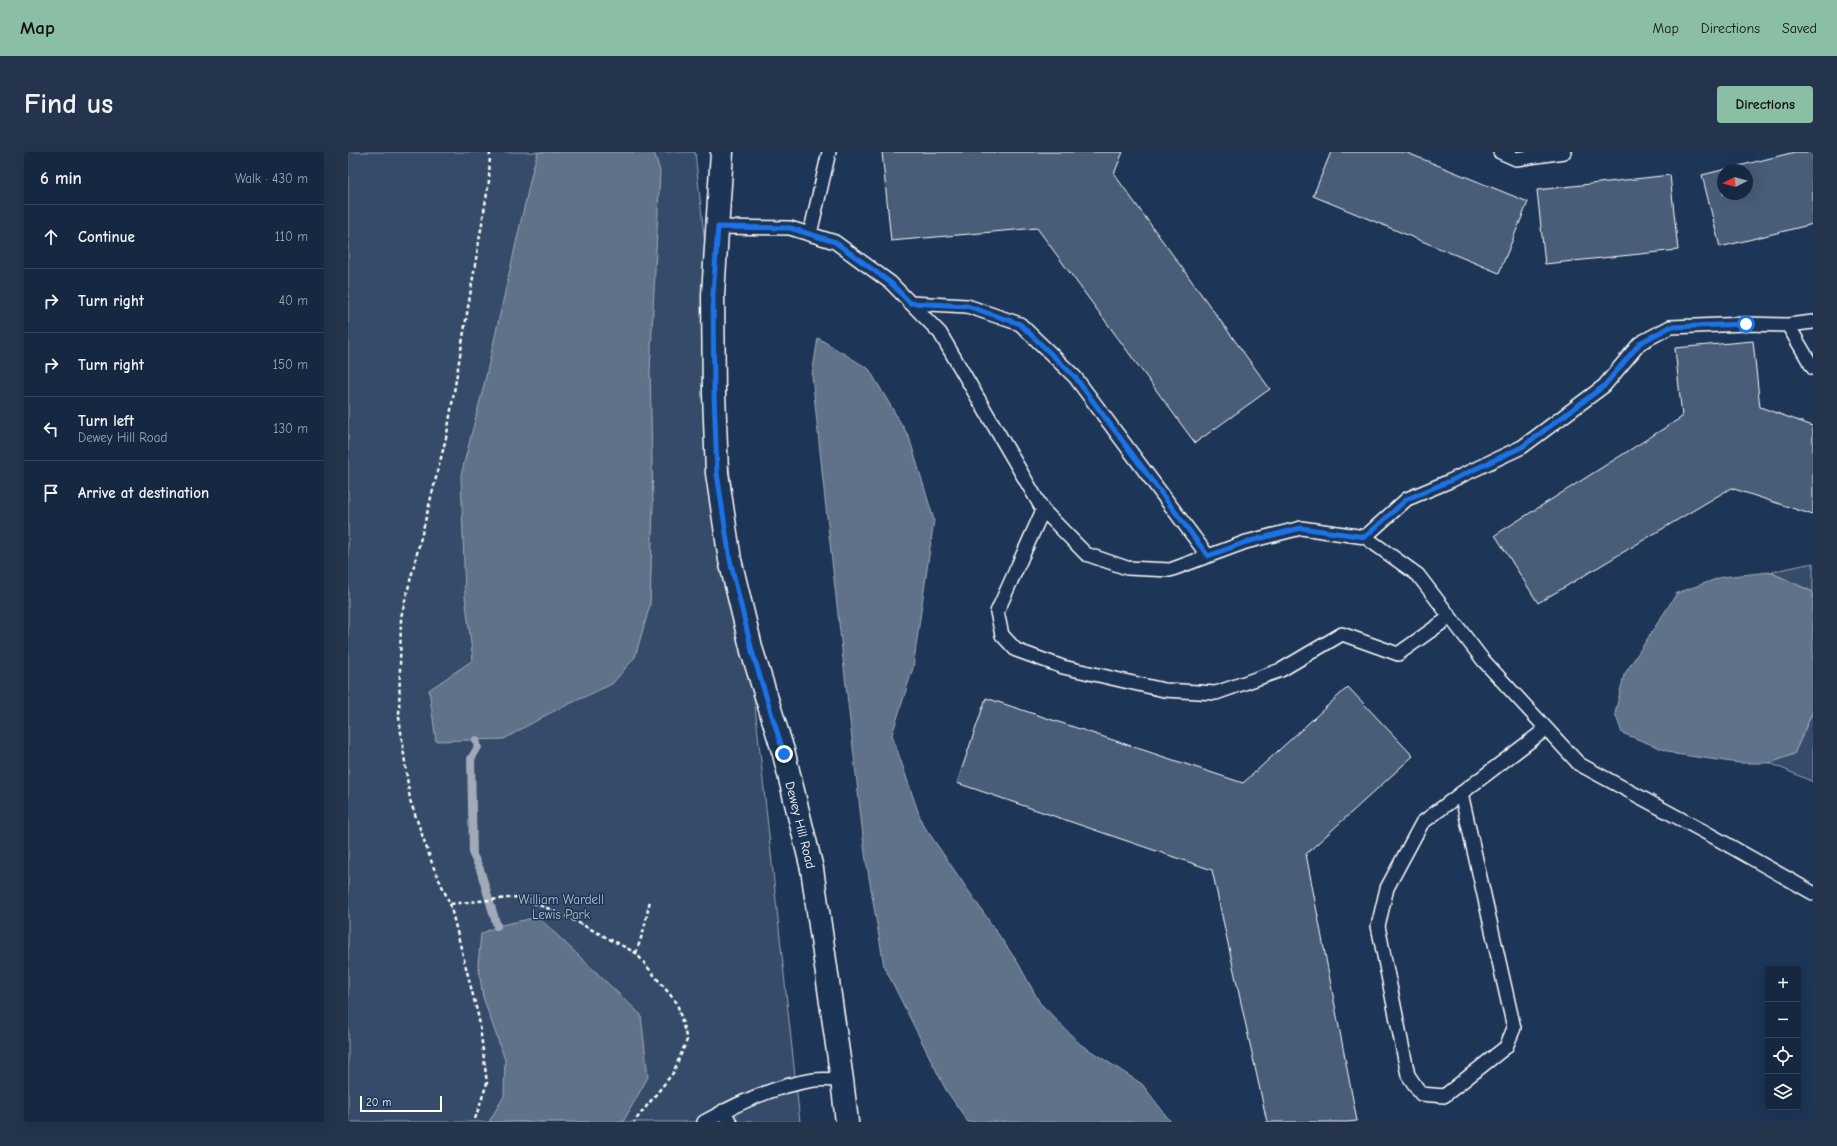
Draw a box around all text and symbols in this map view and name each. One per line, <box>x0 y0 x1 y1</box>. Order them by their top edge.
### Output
text: Map <box>20 17 55 39</box>
text: Map <box>1652 20 1679 37</box>
text: Directions <box>1701 20 1760 37</box>
text: Saved <box>1782 20 1817 37</box>
button: Directions <box>1717 86 1813 123</box>
text: Find us <box>24 88 113 120</box>
north arrow <box>1717 164 1753 200</box>
text: 6 min <box>40 169 82 188</box>
text: Walk · 430 m <box>235 171 308 186</box>
icon: ahead <box>40 226 62 248</box>
text: Continue <box>78 228 135 246</box>
text: 110 m <box>275 229 308 244</box>
icon: right <box>40 290 62 312</box>
text: Turn right <box>78 292 144 310</box>
text: 40 m <box>279 293 308 308</box>
route start <box>1737 315 1755 333</box>
icon: right <box>40 354 62 376</box>
text: Turn right <box>78 356 144 374</box>
text: 150 m <box>273 357 308 372</box>
text: Turn left <box>78 412 134 430</box>
icon: left <box>40 418 62 440</box>
text: 130 m <box>273 421 308 436</box>
text: Dewey Hill Road <box>78 430 167 445</box>
icon: arrive <box>40 482 62 504</box>
text: Arrive at destination <box>78 484 209 502</box>
route end <box>775 745 793 763</box>
street label: Dewey Hill Road <box>782 780 819 870</box>
park label: William Wardell Lewis Park <box>518 892 604 922</box>
map controls <box>1765 966 1801 1110</box>
button: + <box>1765 966 1801 1002</box>
button: − <box>1765 1002 1801 1038</box>
button: locate <box>1765 1038 1801 1074</box>
button: layers <box>1765 1074 1801 1110</box>
scale bar <box>360 1094 442 1113</box>
text: 20 m <box>366 1096 391 1109</box>

